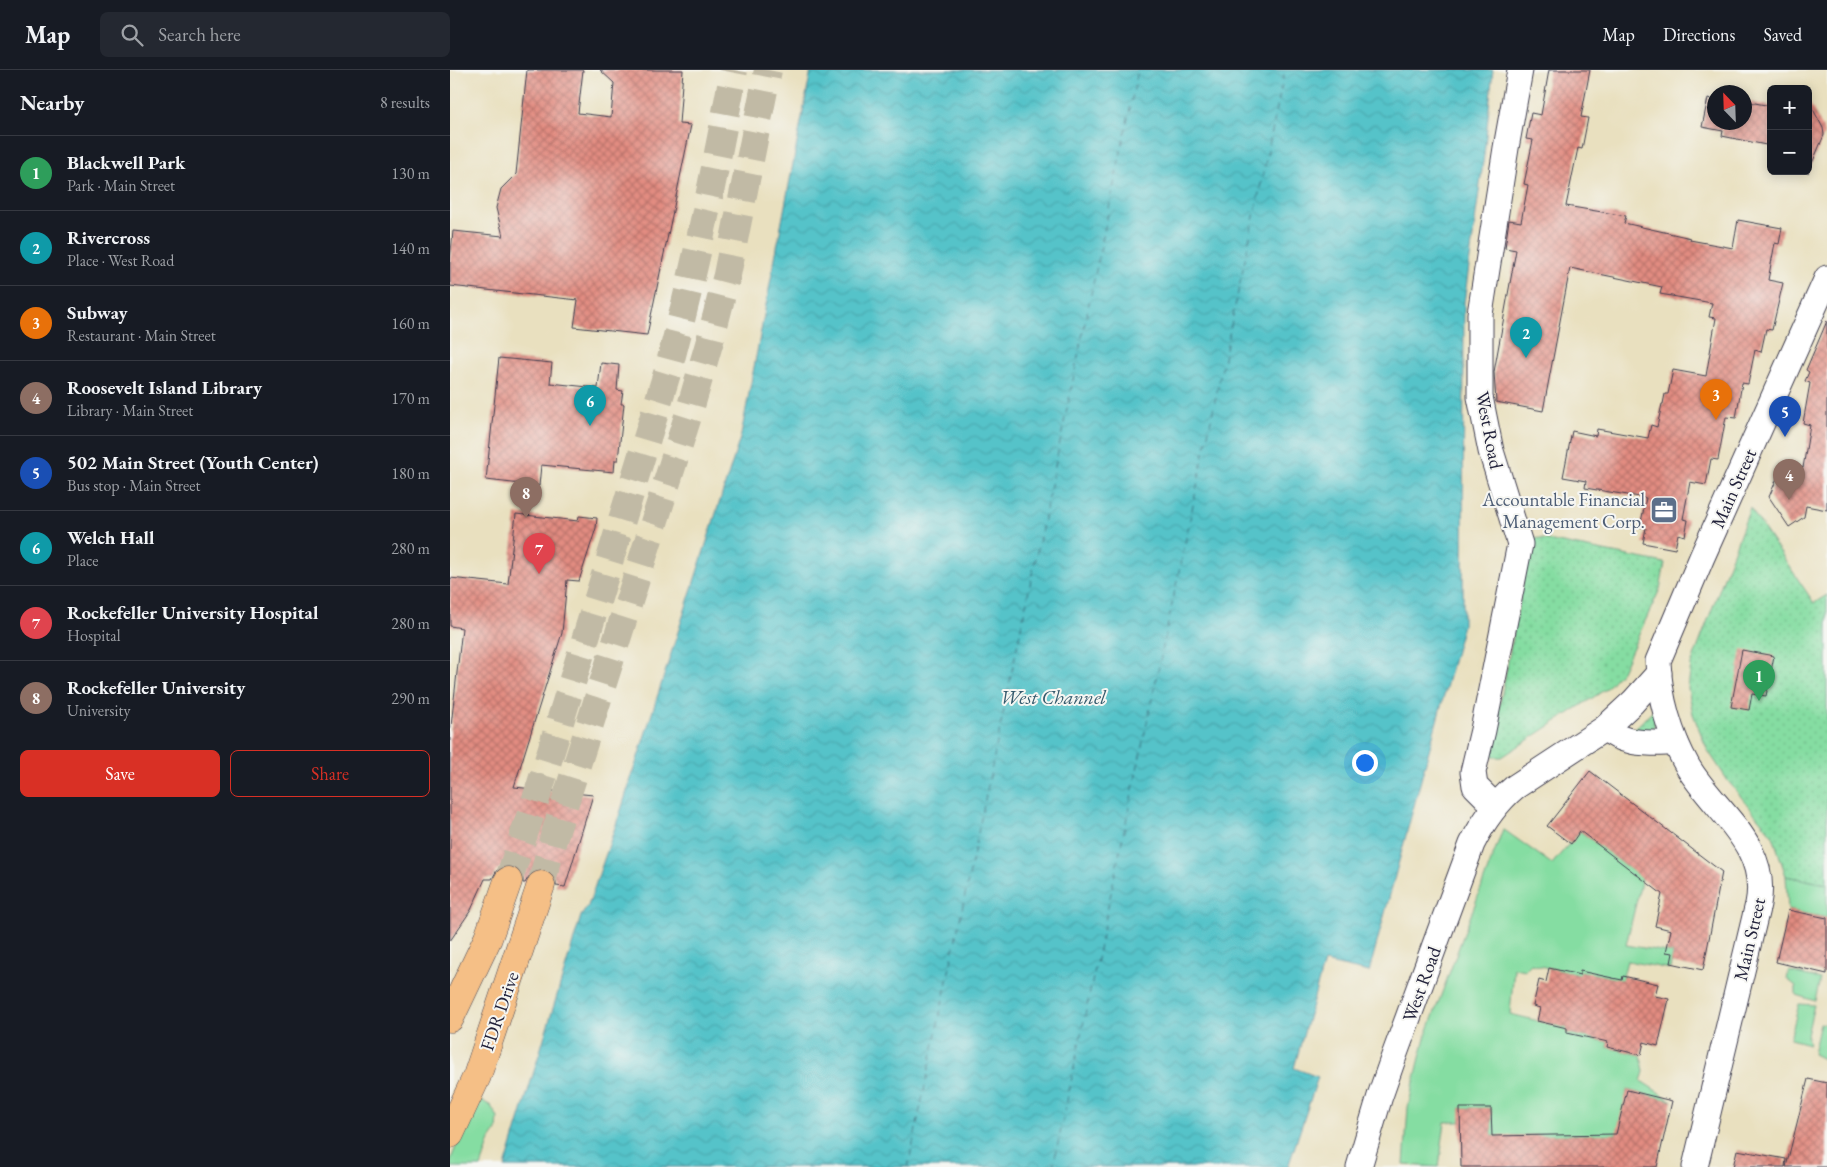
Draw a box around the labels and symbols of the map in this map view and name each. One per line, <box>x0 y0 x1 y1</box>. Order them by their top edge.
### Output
north arrow <box>1707 85 1752 130</box>
pin: 2 <box>1510 317 1542 358</box>
pin: 3 <box>1700 379 1732 420</box>
pin: 6 <box>574 385 606 426</box>
street label: West Road <box>1470 389 1509 471</box>
pin: 5 <box>1769 396 1801 437</box>
street label: Main Street <box>1705 444 1762 532</box>
pin: 4 <box>1773 459 1805 500</box>
pin: 8 <box>510 477 542 518</box>
place label: Accountable Financial Management Corp. <box>1481 487 1645 534</box>
office icon: Accountable Financial Management Corp. <box>1649 495 1679 525</box>
pin: 7 <box>523 533 555 574</box>
pin: 1 <box>1743 660 1775 701</box>
water label: West Channel <box>1000 684 1107 710</box>
your location <box>1352 750 1378 776</box>
street label: Main Street <box>1728 895 1771 983</box>
street label: West Road <box>1396 943 1447 1025</box>
street label: FDR Drive <box>474 968 525 1054</box>

